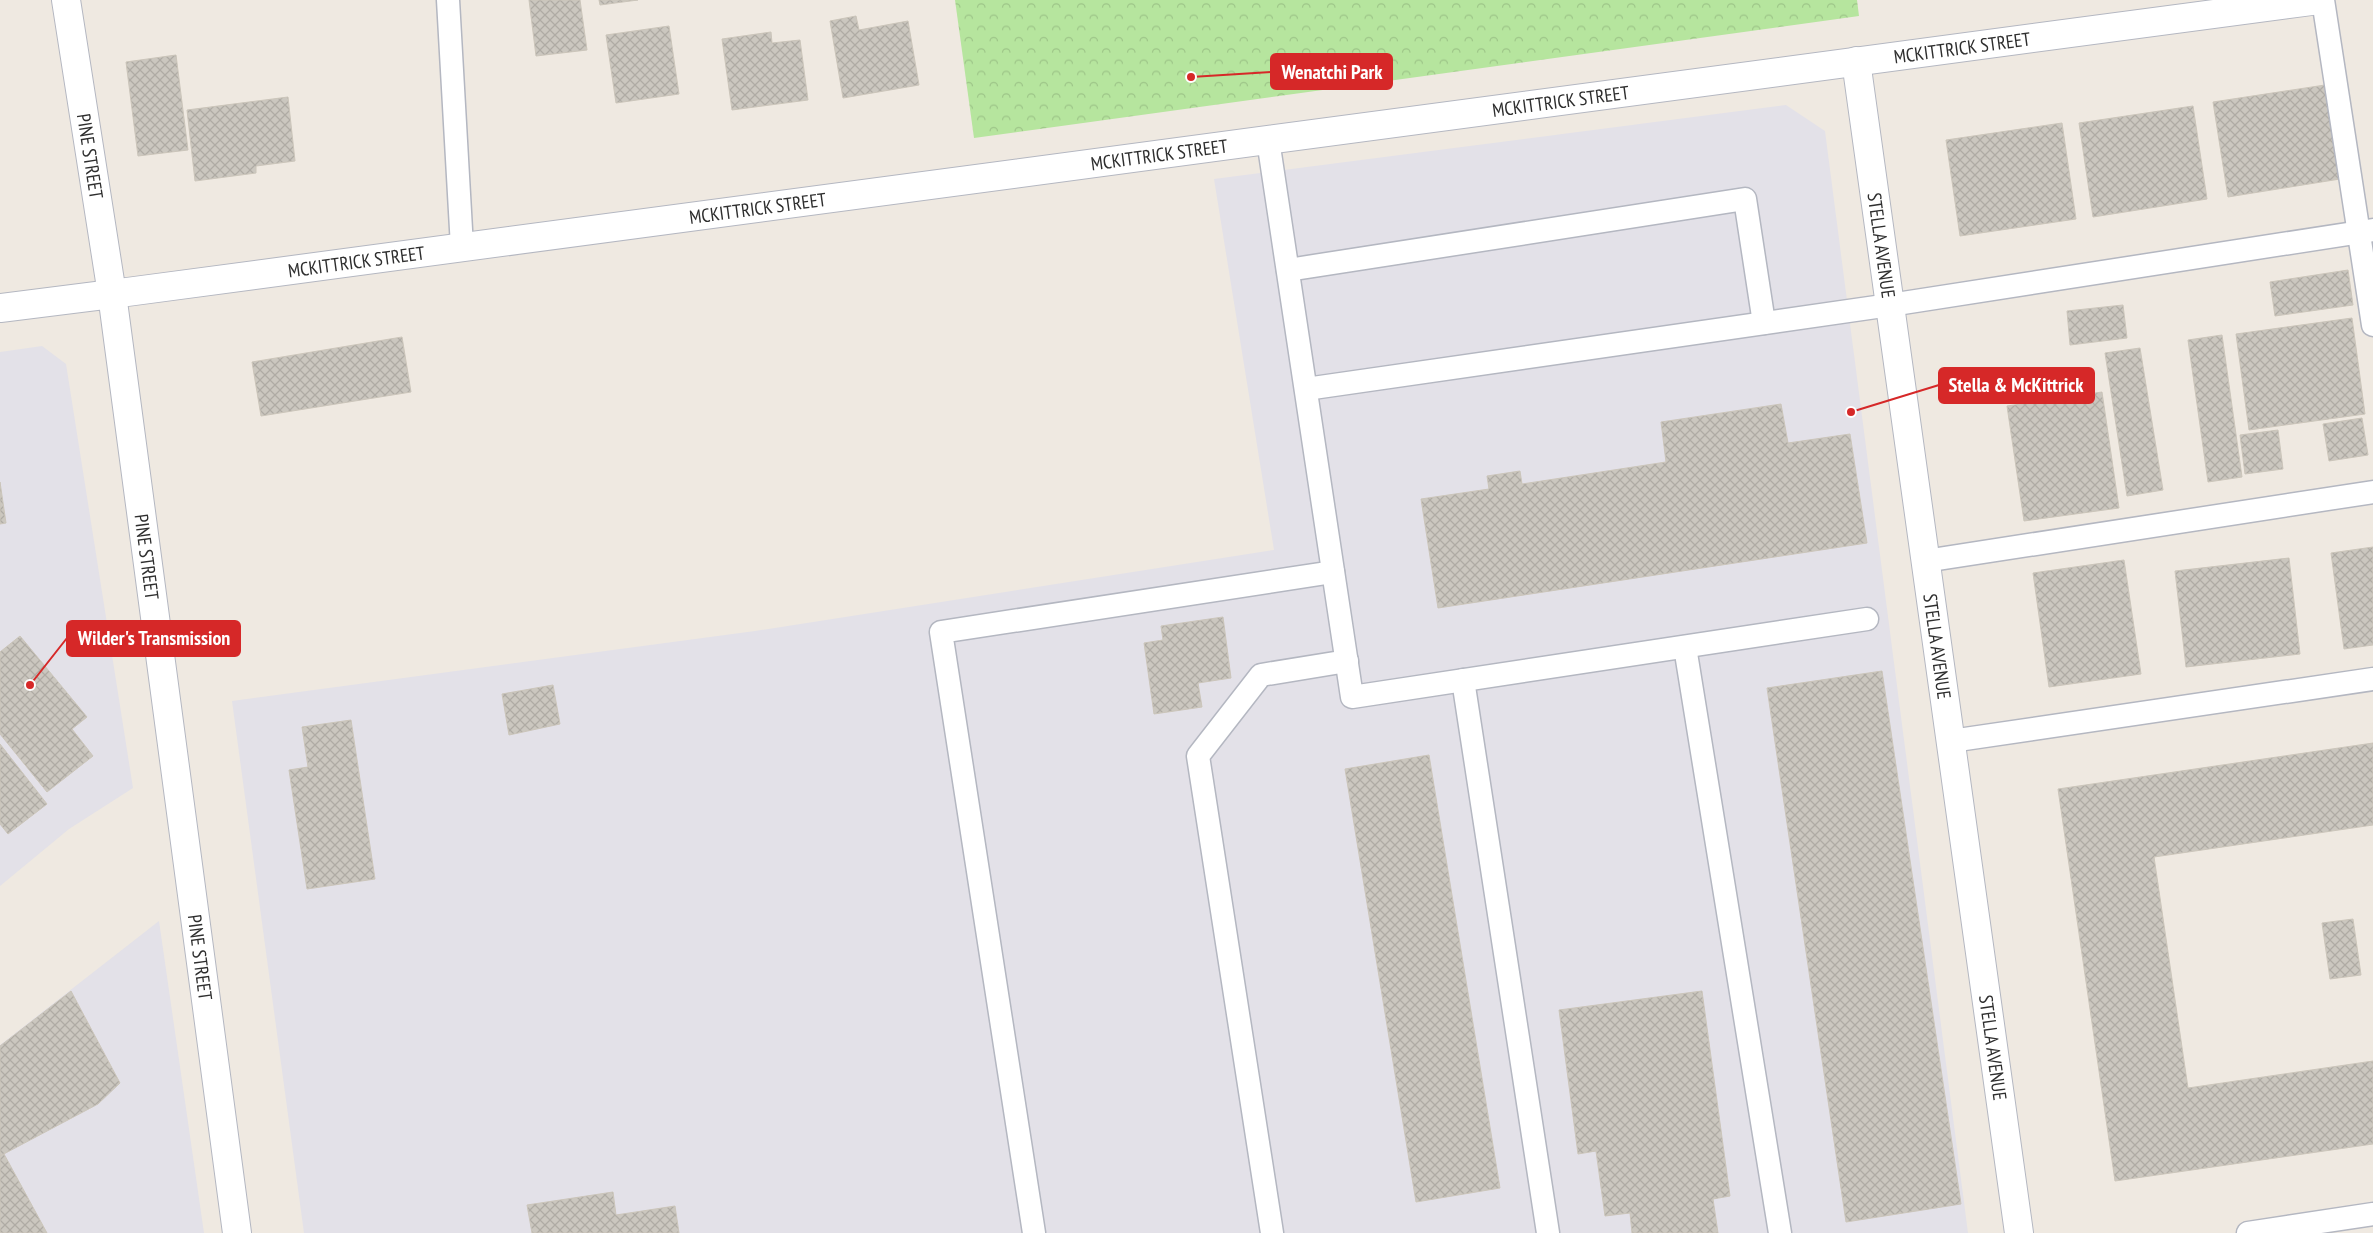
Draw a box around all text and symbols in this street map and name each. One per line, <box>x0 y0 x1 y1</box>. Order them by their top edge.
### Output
street label: MCKITTRICK STREET <box>1892 26 2032 69</box>
callout: Wenatchi Park <box>1271 54 1392 89</box>
text: Wenatchi Park <box>1280 59 1383 85</box>
street label: MCKITTRICK STREET <box>1491 80 1631 122</box>
street label: PINE STREET <box>72 112 109 201</box>
street label: MCKITTRICK STREET <box>1089 133 1230 175</box>
street label: MCKITTRICK STREET <box>688 187 828 229</box>
street label: STELLA AVENUE <box>1862 191 1901 299</box>
street label: MCKITTRICK STREET <box>286 240 427 282</box>
callout: Stella & McKittrick <box>1939 368 2094 403</box>
text: Stella & McKittrick <box>1948 372 2084 398</box>
street label: PINE STREET <box>129 513 165 602</box>
street label: STELLA AVENUE <box>1918 592 1957 701</box>
callout: Wilder's Transmission <box>67 621 240 656</box>
text: Wilder's Transmission <box>77 625 230 651</box>
street label: PINE STREET <box>183 913 218 1002</box>
street label: STELLA AVENUE <box>1974 993 2012 1102</box>

